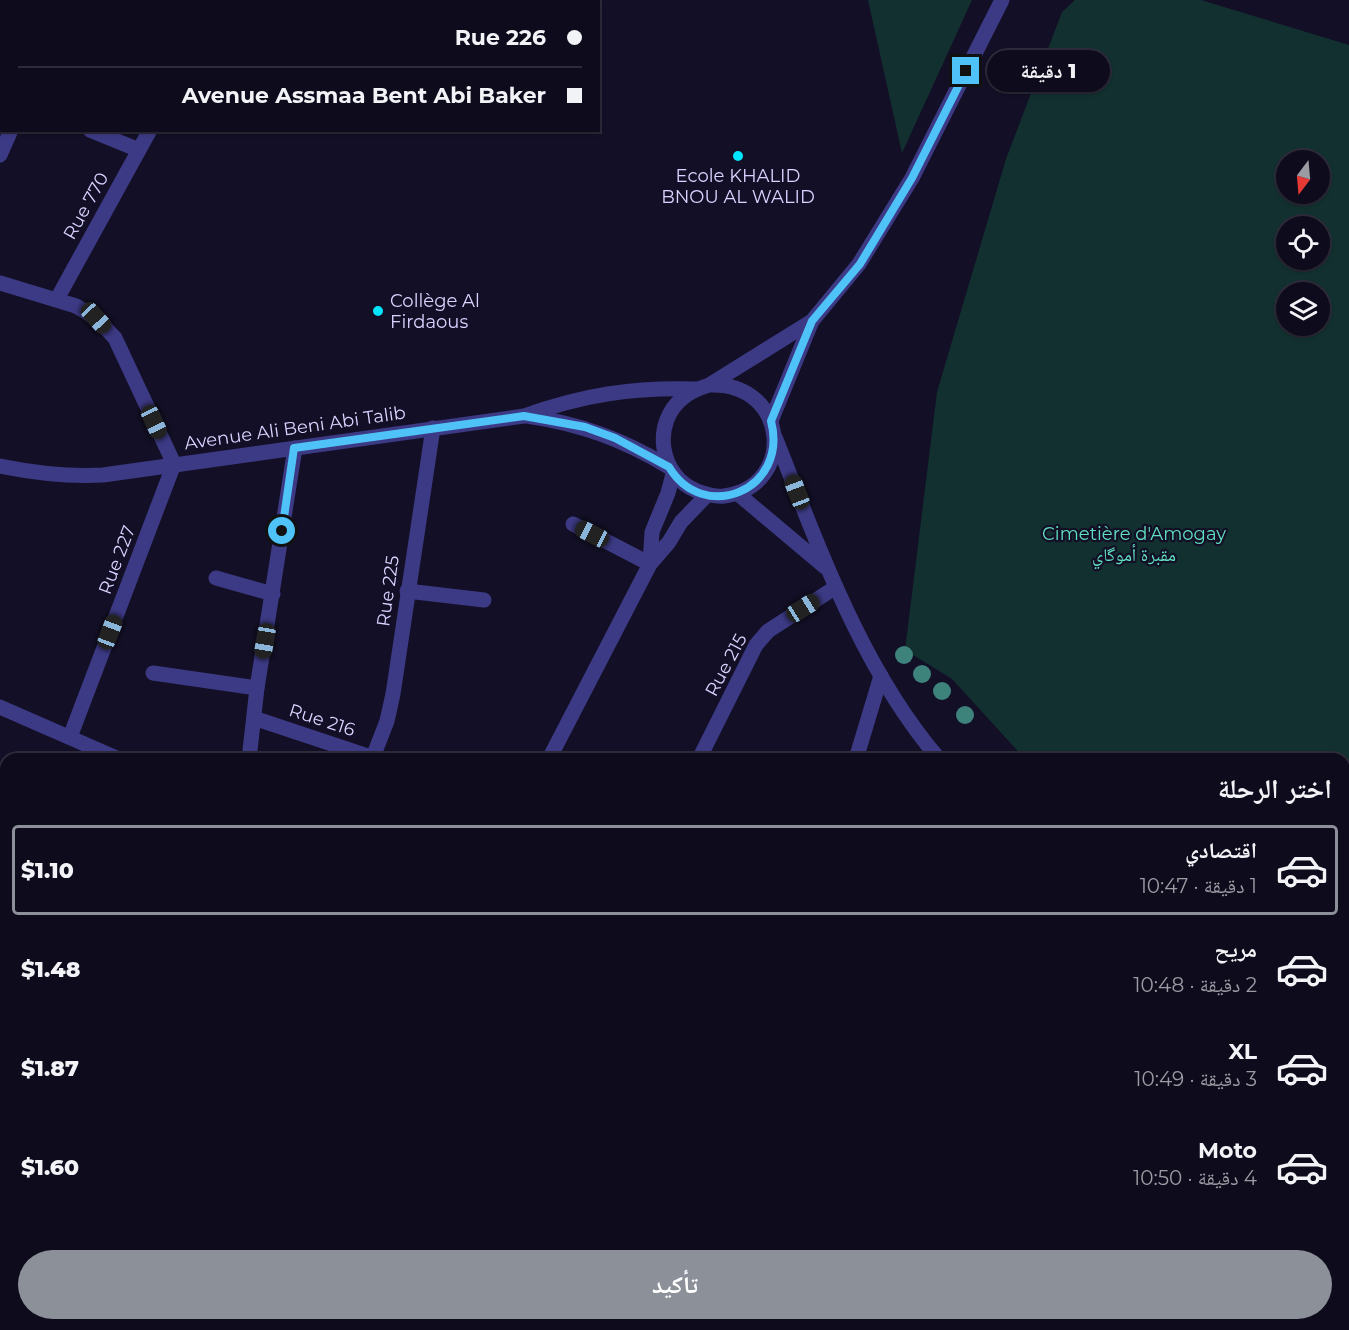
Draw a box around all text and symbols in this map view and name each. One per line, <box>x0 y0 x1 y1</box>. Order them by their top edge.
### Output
text: Rue 226 <box>455 24 546 51</box>
callout: 1 دقيقة <box>987 50 1110 92</box>
route end <box>952 57 979 84</box>
text: 1 دقيقة <box>1021 59 1076 83</box>
text: Avenue Assmaa Bent Abi Baker <box>182 82 546 109</box>
marker: Ecole KHALID BNOU AL WALID <box>731 149 745 163</box>
north arrow <box>1276 150 1330 204</box>
map controls <box>1276 150 1330 336</box>
place label: Ecole KHALID BNOU AL WALID <box>661 165 815 208</box>
street label: Rue 770 <box>59 169 113 243</box>
button: locate <box>1276 216 1330 270</box>
button: layers <box>1276 282 1330 336</box>
place label: Collège Al Firdaous <box>390 290 480 333</box>
car <box>77 299 115 337</box>
marker: Collège Al Firdaous <box>371 304 385 318</box>
car <box>138 402 170 442</box>
street label: Avenue Ali Beni Abi Talib <box>183 402 407 454</box>
car <box>782 472 812 512</box>
route start <box>268 517 295 544</box>
car <box>572 518 612 550</box>
street label: Rue 227 <box>94 523 140 597</box>
park label: Cimetière d'Amogay مقبرة أموگاي <box>1042 523 1226 570</box>
street label: Rue 225 <box>372 554 404 628</box>
car <box>783 591 823 625</box>
car <box>95 612 125 652</box>
car <box>253 622 277 660</box>
street label: Rue 215 <box>700 630 752 700</box>
street label: Rue 216 <box>286 699 358 741</box>
text: اختر الرحلة <box>1218 772 1332 805</box>
text: اقتصادي <box>1185 837 1257 864</box>
icon: car <box>1275 843 1329 897</box>
text: $1.10 <box>21 857 74 884</box>
text: 1 دقيقة · 10:47 <box>1140 874 1257 898</box>
text: مريح <box>1214 936 1257 963</box>
icon: car <box>1275 942 1329 996</box>
text: $1.48 <box>21 956 81 983</box>
text: 2 دقيقة · 10:48 <box>1133 973 1257 997</box>
text: XL <box>1228 1038 1257 1065</box>
icon: car <box>1275 1041 1329 1095</box>
text: $1.87 <box>21 1055 79 1082</box>
text: 3 دقيقة · 10:49 <box>1134 1067 1257 1091</box>
text: Moto <box>1198 1137 1257 1164</box>
icon: car <box>1275 1140 1329 1194</box>
text: $1.60 <box>21 1154 79 1181</box>
text: 4 دقيقة · 10:50 <box>1133 1166 1257 1190</box>
button: تأكيد <box>18 1250 1332 1319</box>

